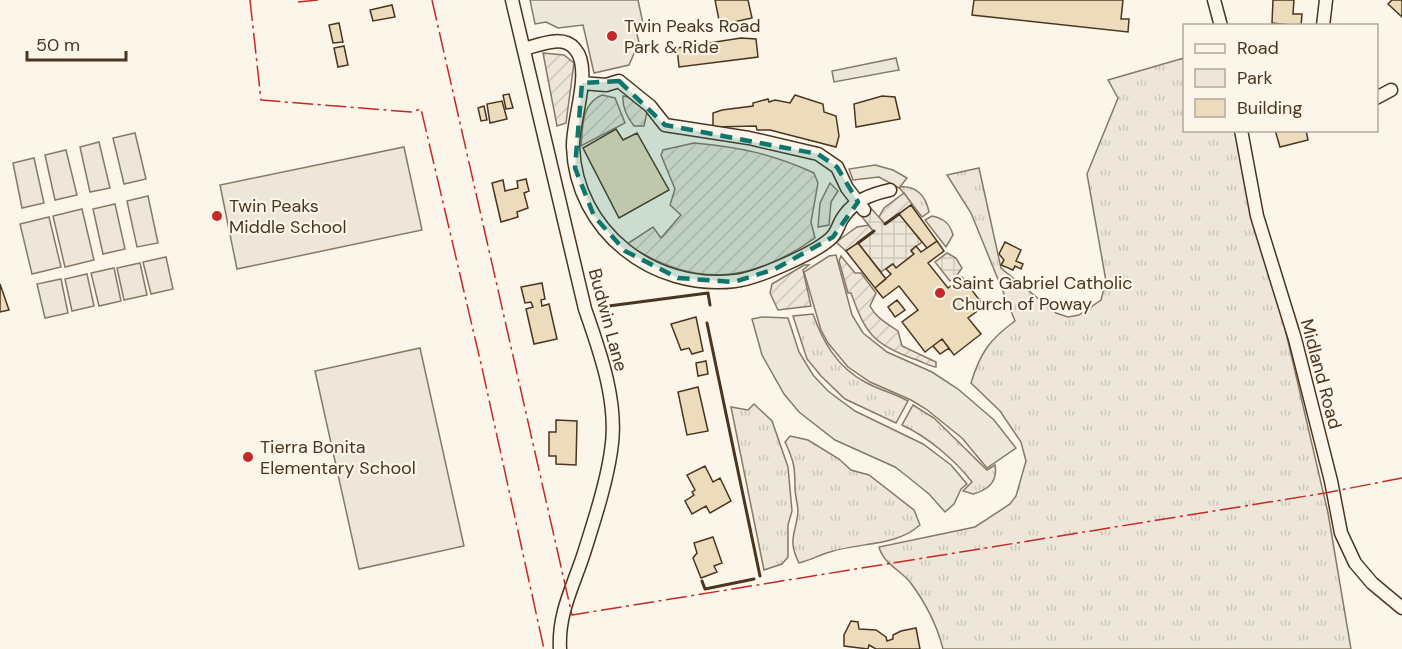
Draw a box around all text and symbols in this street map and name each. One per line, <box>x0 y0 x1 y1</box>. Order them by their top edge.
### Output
place label: Twin Peaks Road Park & Ride <box>624 14 761 59</box>
scale bar <box>27 24 126 62</box>
legend <box>1183 24 1378 132</box>
marker: Twin Peaks Road Park & Ride <box>605 29 619 43</box>
text: 50 m <box>36 33 80 57</box>
text: Road <box>1237 36 1279 60</box>
text: Park <box>1237 66 1273 90</box>
text: Building <box>1237 96 1302 120</box>
place label: Twin Peaks Middle School <box>229 194 347 239</box>
marker: Twin Peaks Middle School <box>210 209 224 223</box>
street label: Budwin Lane <box>583 266 633 374</box>
place label: Saint Gabriel Catholic Church of Poway <box>952 271 1133 316</box>
marker: Saint Gabriel Catholic Church of Poway <box>933 286 947 300</box>
street label: Midland Road <box>1295 316 1347 432</box>
place label: Tierra Bonita Elementary School <box>260 435 416 480</box>
marker: Tierra Bonita Elementary School <box>241 450 255 464</box>

